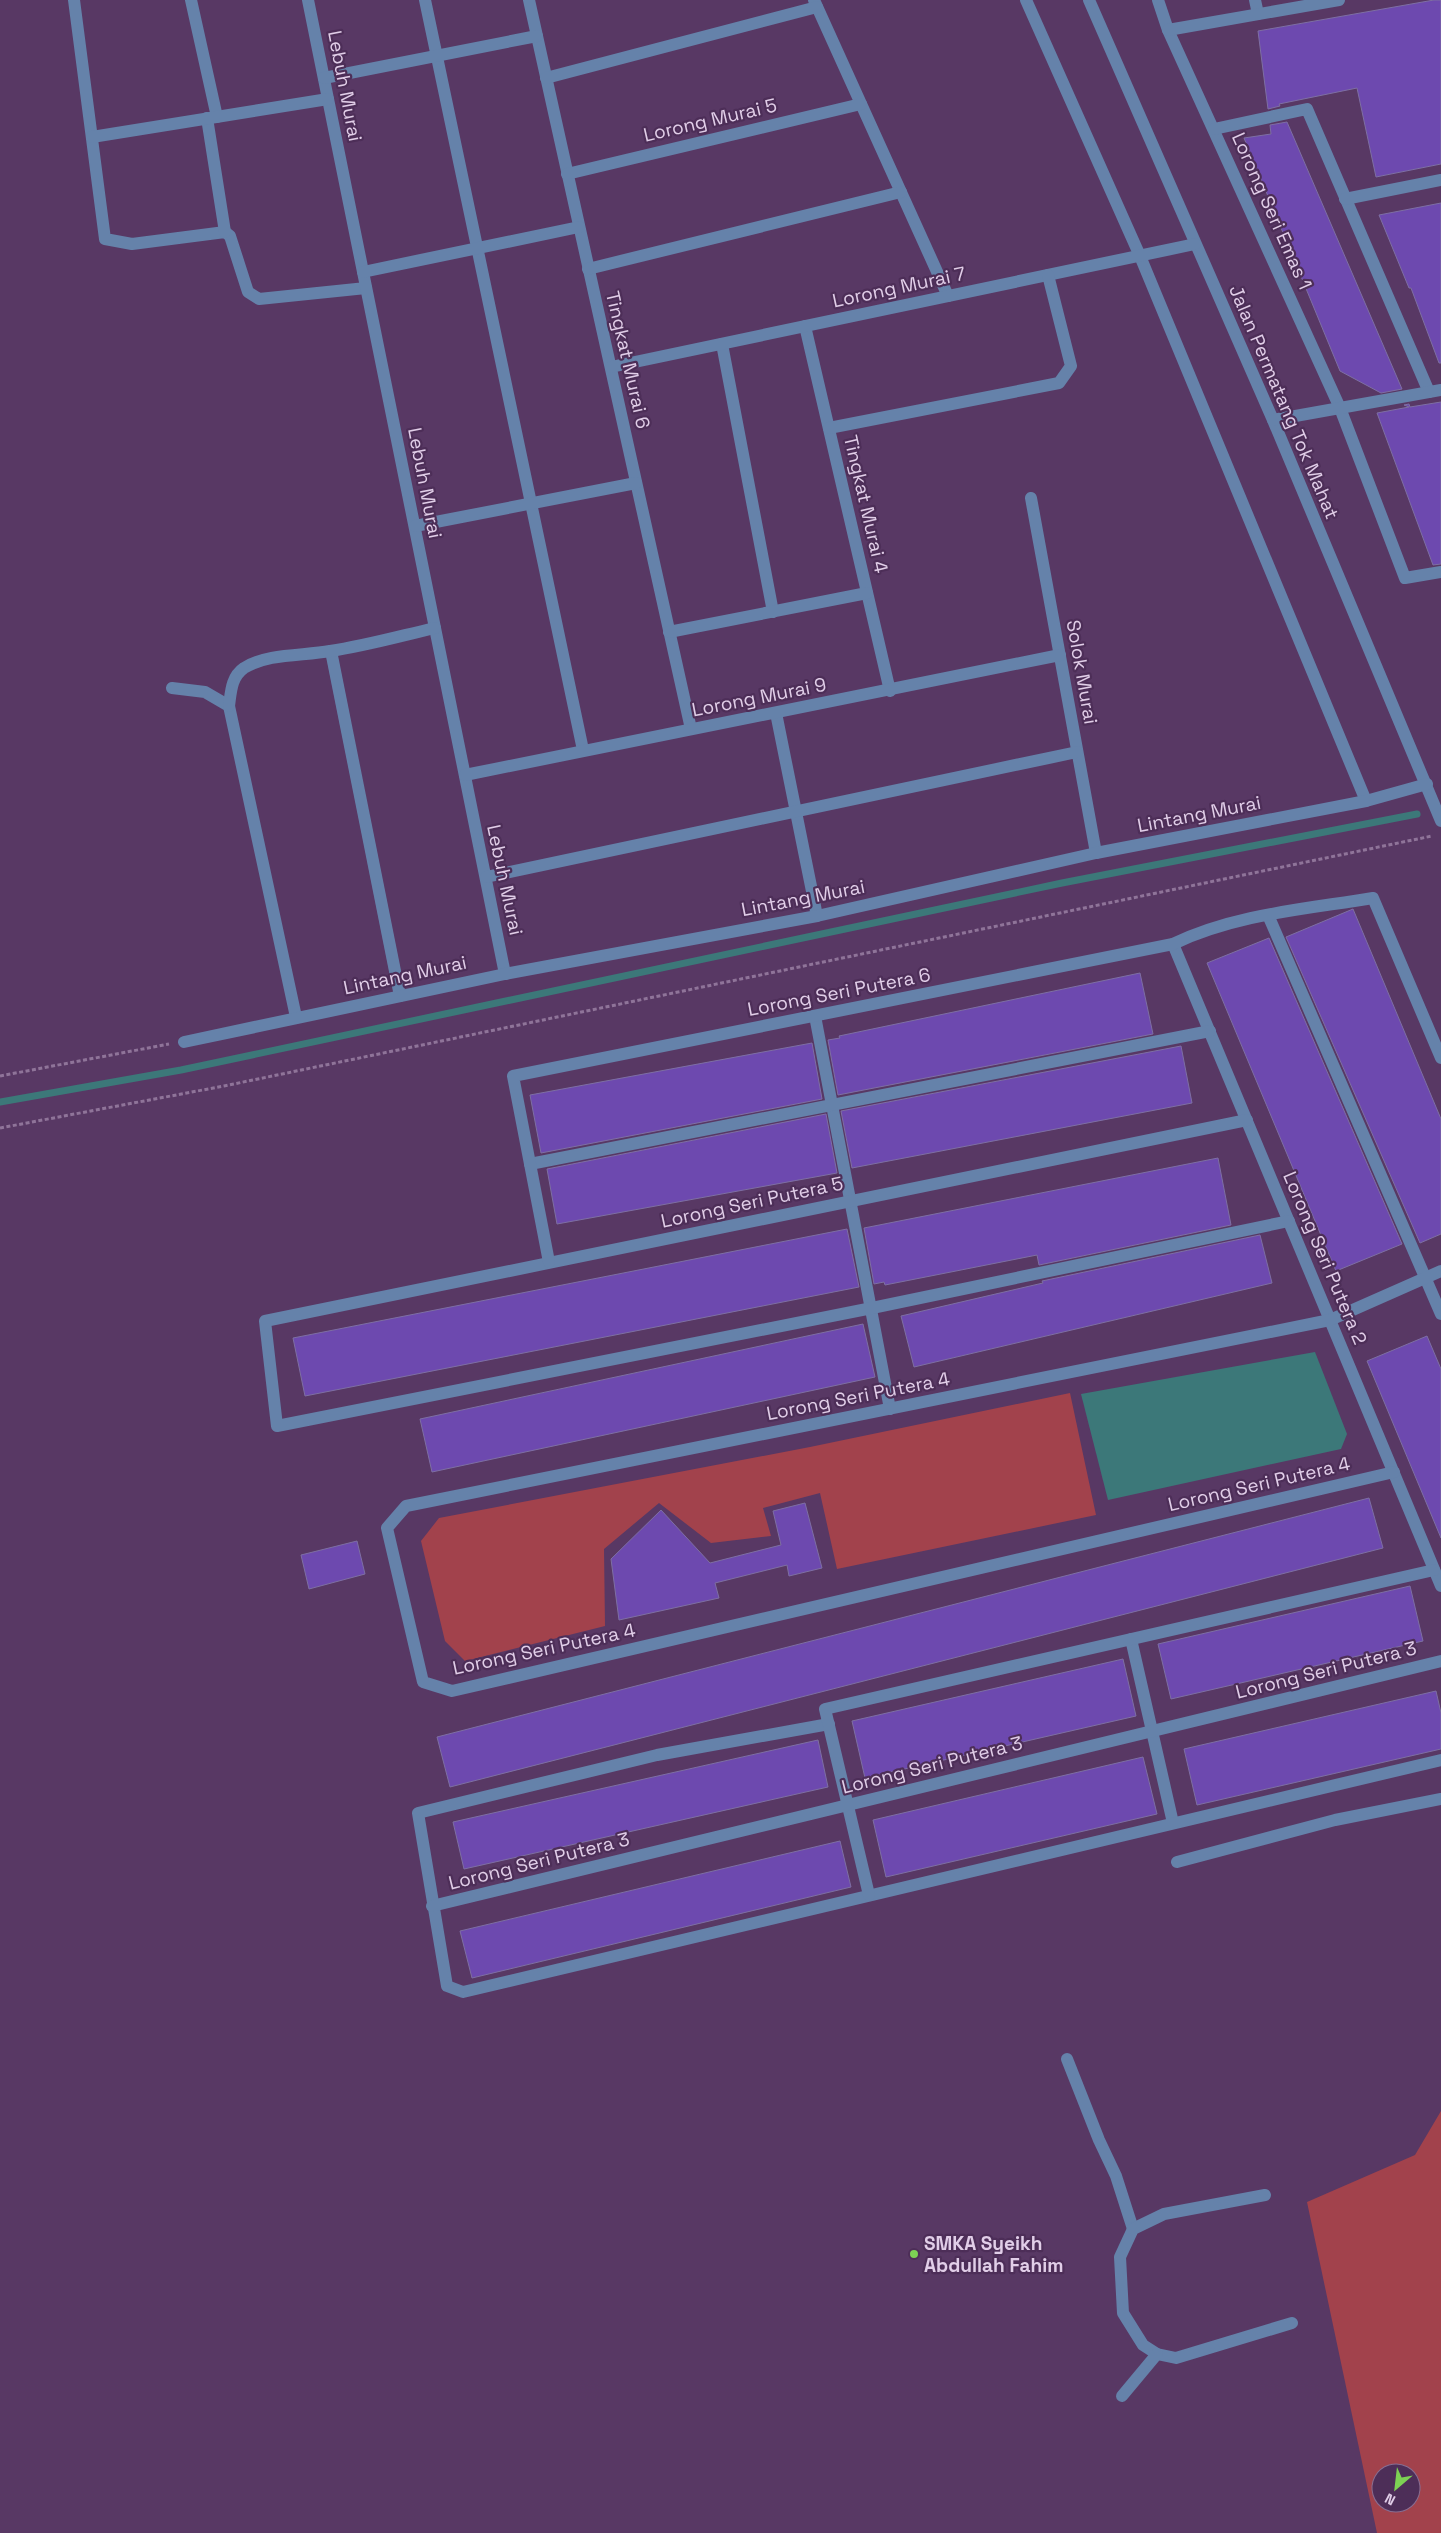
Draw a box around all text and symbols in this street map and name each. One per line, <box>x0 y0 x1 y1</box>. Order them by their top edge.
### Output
street label: Lebuh Murai <box>322 28 368 144</box>
street label: Lorong Murai 5 <box>641 93 779 147</box>
street label: Lorong Seri Emas 1 <box>1226 128 1318 294</box>
street label: Lorong Murai 7 <box>830 261 968 313</box>
street label: Jalan Permatang Tok Mahat <box>1223 281 1345 523</box>
street label: Tingkat Murai 6 <box>600 289 656 431</box>
street label: Lebuh Murai <box>402 425 448 541</box>
street label: Tingkat Murai 4 <box>838 433 894 575</box>
street label: Solok Murai <box>1061 618 1103 726</box>
street label: Lorong Murai 9 <box>690 672 828 722</box>
street label: Lintang Murai <box>1135 790 1263 838</box>
street label: Lebuh Murai <box>481 822 529 938</box>
street label: Lintang Murai <box>739 874 867 922</box>
street label: Lintang Murai <box>341 950 469 1000</box>
street label: Lorong Seri Putera 6 <box>745 962 933 1022</box>
street label: Lorong Seri Putera 2 <box>1277 1168 1373 1348</box>
street label: Lorong Seri Putera 5 <box>659 1170 845 1234</box>
street label: Lorong Seri Putera 4 <box>764 1366 952 1426</box>
street label: Lorong Seri Putera 4 <box>1166 1451 1353 1517</box>
street label: Lorong Seri Putera 4 <box>450 1617 638 1681</box>
street label: Lorong Seri Putera 3 <box>1233 1635 1419 1705</box>
street label: Lorong Seri Putera 3 <box>839 1730 1025 1800</box>
street label: Lorong Seri Putera 3 <box>446 1826 632 1896</box>
place label: SMKA Syeikh Abdullah Fahim <box>924 2231 1064 2278</box>
marker: SMKA Syeikh Abdullah Fahim <box>908 2248 920 2260</box>
north arrow <box>1371 2463 1421 2513</box>
text: N <box>1382 2489 1398 2510</box>

